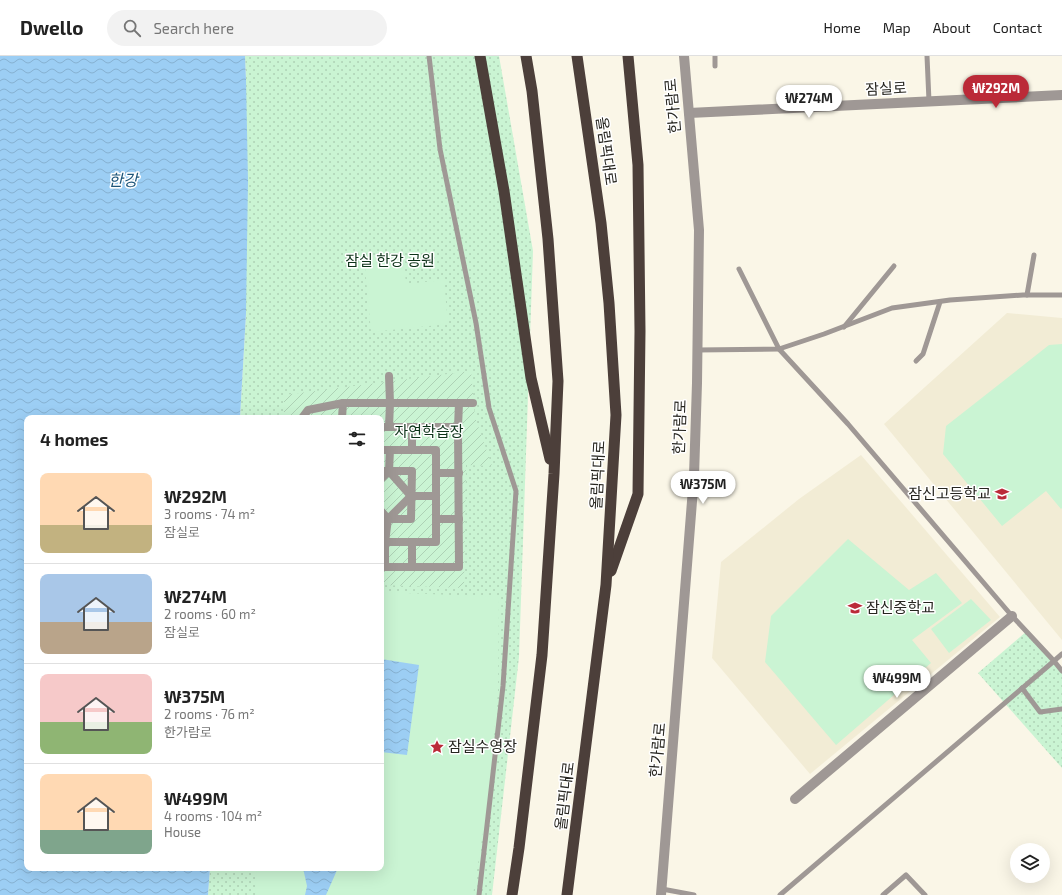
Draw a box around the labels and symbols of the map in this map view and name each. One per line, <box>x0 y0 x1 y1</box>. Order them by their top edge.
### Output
pin: ₩292M <box>968 75 1024 109</box>
street label: 한가람로 <box>661 78 683 134</box>
street label: 잠실로 <box>865 78 907 98</box>
pin: ₩274M <box>781 85 837 119</box>
street label: 올림픽대로 <box>593 115 621 186</box>
water label: 한강 <box>108 170 140 189</box>
park label: 잠실 한강 공원 <box>345 251 435 269</box>
street label: 한가람로 <box>669 399 689 455</box>
park label: 자연학습장 <box>394 422 464 440</box>
street label: 올림픽대로 <box>586 440 608 510</box>
pin: ₩375M <box>675 471 731 505</box>
place label: 잠신고등학교 <box>908 484 991 502</box>
school or university icon: 잠신고등학교 <box>994 486 1010 502</box>
place label: 잠신중학교 <box>866 598 935 616</box>
school or university icon: 잠신중학교 <box>847 600 863 616</box>
pin: ₩499M <box>869 665 925 699</box>
street label: 한가람로 <box>646 722 668 778</box>
place label: 잠실수영장 <box>448 737 517 755</box>
place icon: 잠실수영장 <box>429 739 445 755</box>
street label: 올림픽대로 <box>551 761 577 831</box>

